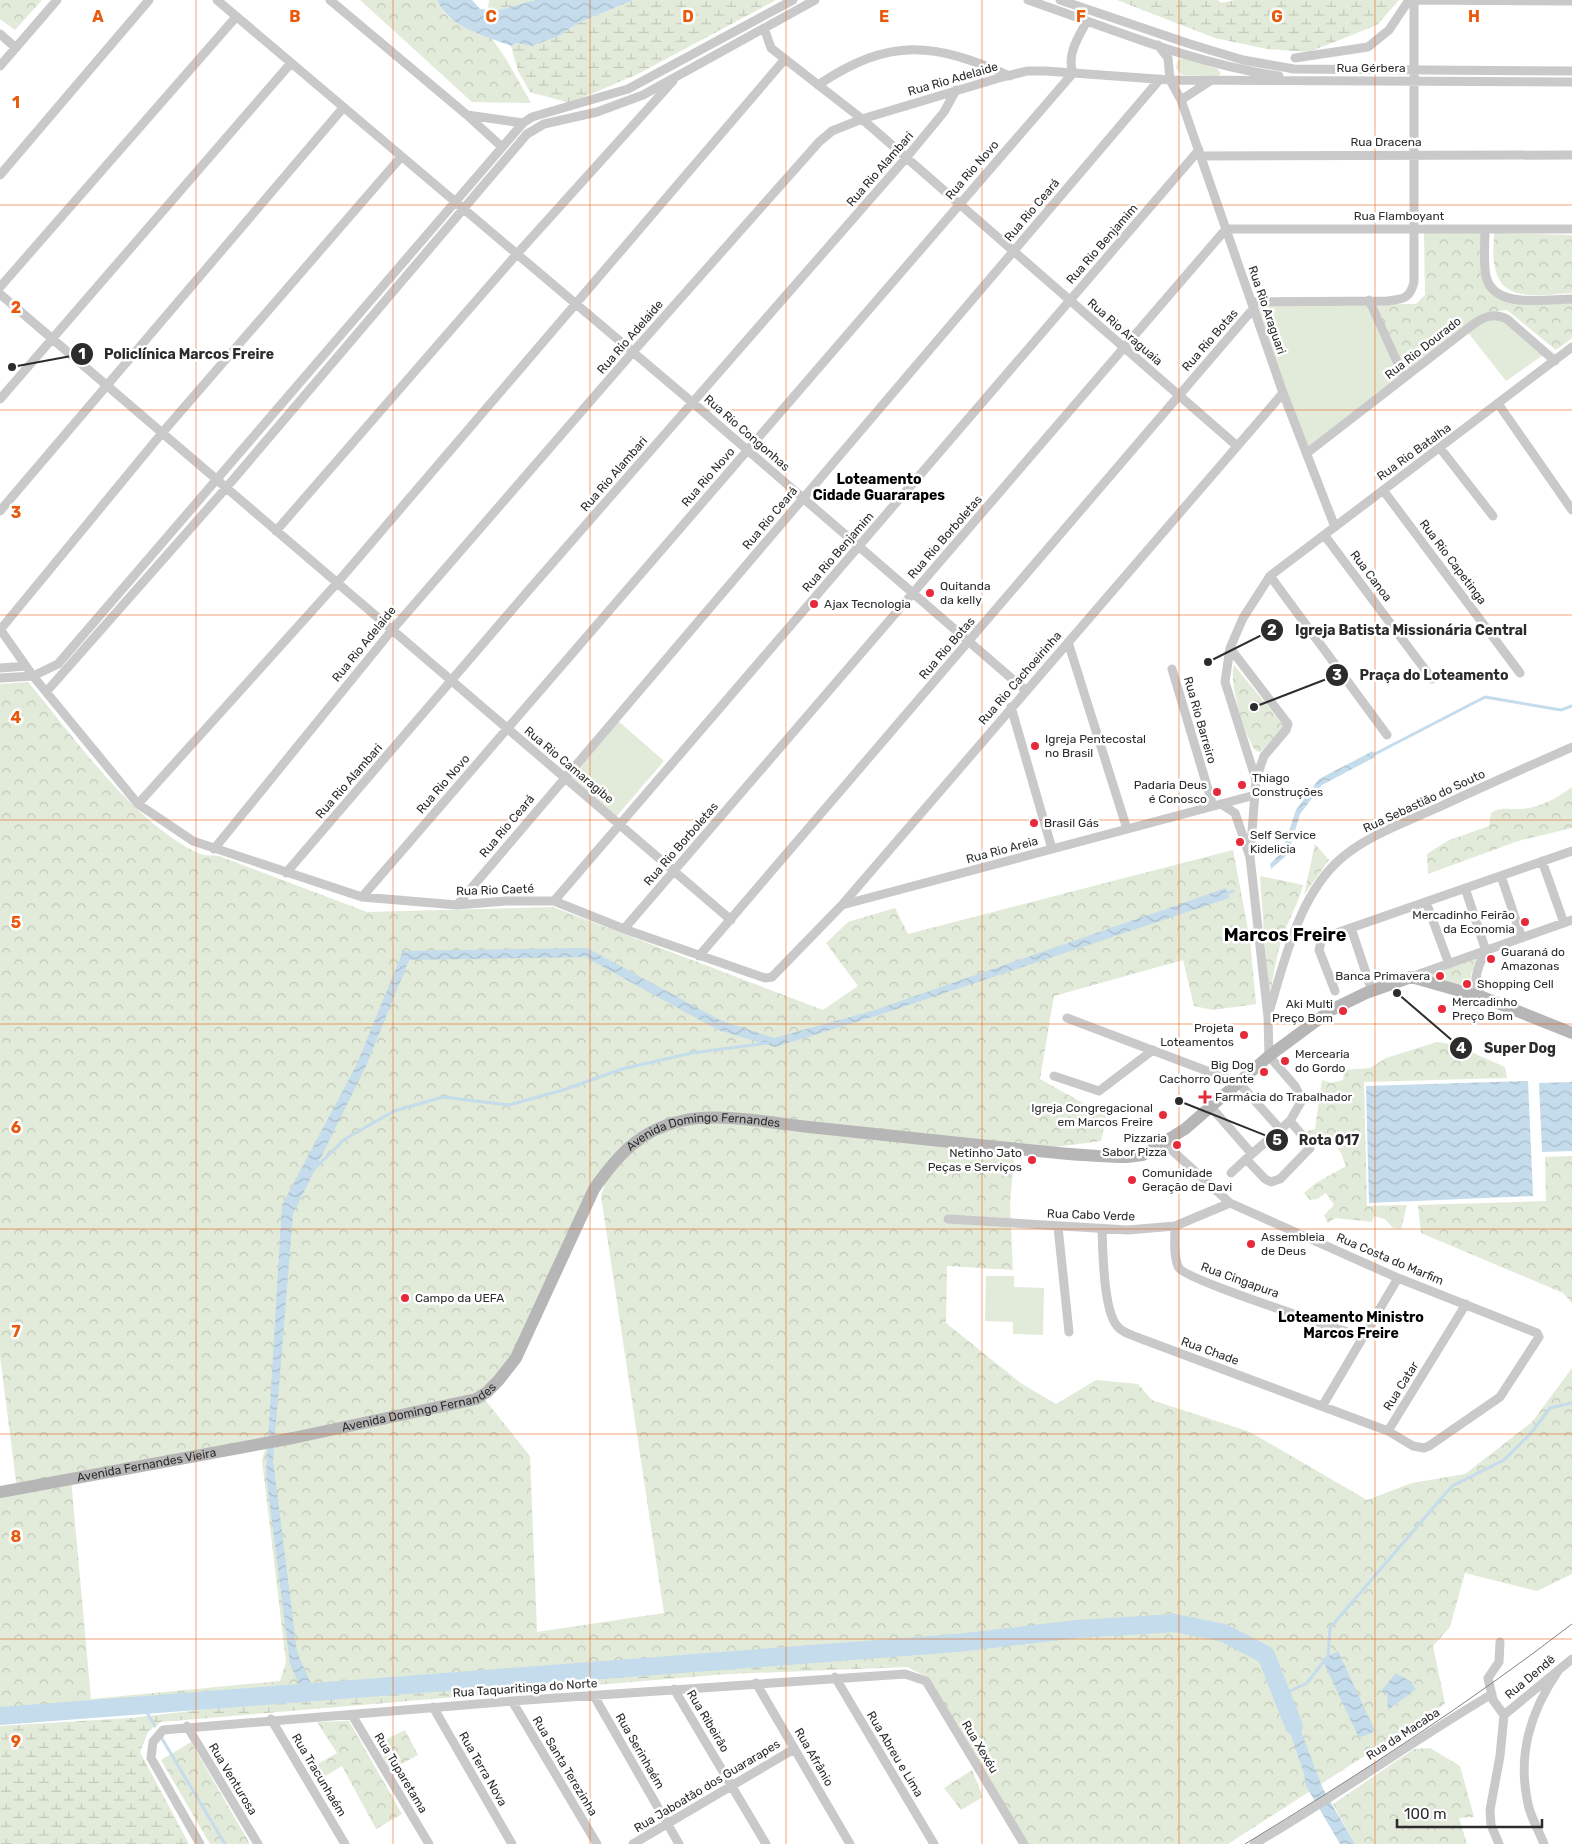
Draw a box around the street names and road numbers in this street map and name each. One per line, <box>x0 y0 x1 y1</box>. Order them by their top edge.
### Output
street label: Rua Rio Adelaide <box>906 59 1000 99</box>
street label: Rua Gérbera <box>1336 61 1406 75</box>
street label: Rua Rio Alambari <box>844 129 916 209</box>
street label: Rua Dracena <box>1350 135 1422 149</box>
street label: Rua Rio Novo <box>943 138 1001 202</box>
street label: Rua Rio Ceará <box>1002 176 1062 244</box>
street label: Rua Rio Benjamim <box>1064 201 1140 287</box>
street label: Rua Flamboyant <box>1354 209 1445 223</box>
street label: Rua Rio Araguari <box>1245 264 1289 356</box>
street label: Rua Rio Araguaia <box>1085 296 1165 368</box>
street label: Rua Rio Adelaide <box>594 297 666 377</box>
street label: Rua Rio Botas <box>1179 306 1241 374</box>
street label: Rua Rio Dourado <box>1382 314 1464 382</box>
street label: Rua Rio Congonhas <box>701 392 793 474</box>
street label: Rua Rio Batalha <box>1374 420 1454 484</box>
street label: Rua Rio Alambari <box>578 434 650 514</box>
street label: Rua Rio Novo <box>679 445 737 509</box>
street label: Rua Rio Ceará <box>740 484 800 552</box>
street label: Rua Rio Borboletas <box>905 492 985 582</box>
street label: Rua Rio Benjamim <box>800 509 876 595</box>
street label: Rua Rio Capetinga <box>1417 517 1489 607</box>
street label: Rua Canoa <box>1347 548 1395 604</box>
street label: Rua Rio Adelaide <box>329 603 399 685</box>
street label: Rua Rio Botas <box>916 614 978 682</box>
street label: Rua Rio Cachoeirinha <box>976 629 1064 727</box>
street label: Rua Rio Barreiro <box>1181 675 1219 765</box>
street label: Rua Rio Camaragibe <box>522 724 617 807</box>
street label: Rua Rio Alambari <box>313 741 385 821</box>
street label: Rua Rio Novo <box>414 752 472 816</box>
street label: Rua Sebastião do Souto <box>1361 767 1487 835</box>
street label: Rua Rio Ceará <box>477 792 537 860</box>
street label: Rua Rio Borboletas <box>641 799 721 889</box>
street label: Rua Rio Areia <box>965 834 1039 866</box>
street label: Rua Rio Caeté <box>456 882 534 898</box>
street label: Avenida Domingo Fernandes <box>623 1111 781 1154</box>
street label: Rua Cabo Verde <box>1047 1206 1136 1224</box>
street label: Rua Costa do Marfim <box>1334 1230 1446 1288</box>
street label: Rua Cingapura <box>1199 1259 1281 1301</box>
street label: Rua Chade <box>1179 1334 1241 1368</box>
street label: Rua Catar <box>1380 1359 1422 1413</box>
street label: Avenida Domingo Fernandes <box>340 1380 499 1434</box>
street label: Avenida Fernandes Vieira <box>76 1445 217 1485</box>
street label: Rua Dendê <box>1502 1652 1558 1702</box>
street label: Rua Taquaritinga do Norte <box>452 1676 598 1700</box>
street label: Rua Ribeirão <box>684 1687 732 1755</box>
street label: Rua da Macaba <box>1364 1705 1442 1763</box>
street label: Rua Abreu e Lima <box>864 1709 926 1799</box>
street label: Rua Serinhaém <box>613 1711 667 1791</box>
street label: Rua Santa Terezinha <box>530 1714 600 1818</box>
street label: Rua Xexéu <box>959 1718 1001 1776</box>
street label: Rua Afrânio <box>792 1725 836 1789</box>
street label: Rua Terra Nova <box>456 1729 510 1809</box>
street label: Rua Tuparetama <box>372 1730 430 1816</box>
street label: Rua Tracunhaém <box>289 1731 349 1819</box>
street label: Rua Jaboatão dos Guararapes <box>631 1737 783 1835</box>
street label: Rua Venturosa <box>206 1740 260 1818</box>

